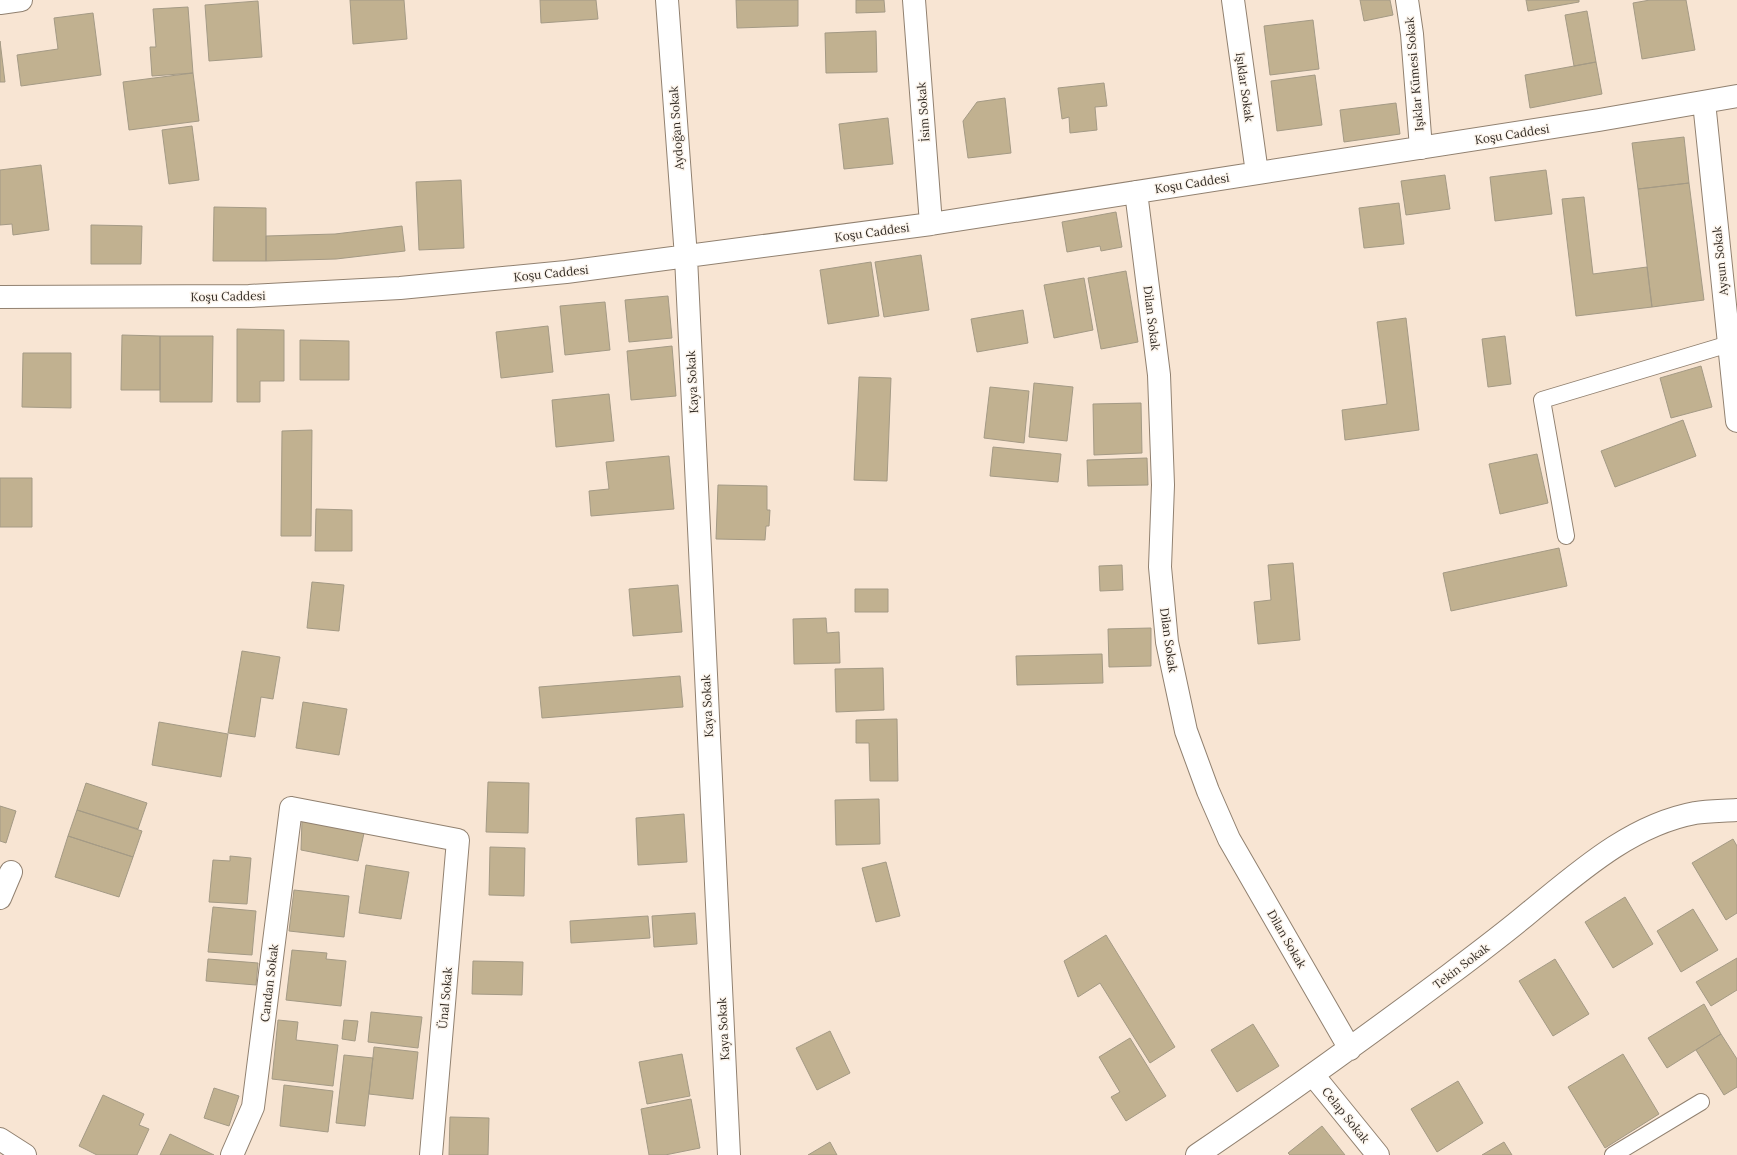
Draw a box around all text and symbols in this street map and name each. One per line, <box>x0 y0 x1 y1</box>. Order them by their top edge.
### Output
street label: Işıklar Kümesi Sokak <box>1401 16 1426 132</box>
street label: Işıklar Sokak <box>1233 51 1257 123</box>
street label: İsim Sokak <box>913 81 933 142</box>
street label: Aydoğan Sokak <box>666 85 686 171</box>
street label: Koşu Caddesi <box>1474 121 1550 147</box>
street label: Koşu Caddesi <box>1154 170 1230 196</box>
street label: Koşu Caddesi <box>834 219 910 245</box>
street label: Aysun Sokak <box>1709 225 1731 297</box>
street label: Koşu Caddesi <box>513 262 589 284</box>
street label: Dilan Sokak <box>1141 285 1163 352</box>
street label: Koşu Caddesi <box>190 288 266 304</box>
street label: Kaya Sokak <box>683 350 701 414</box>
street label: Dilan Sokak <box>1157 607 1181 674</box>
street label: Kaya Sokak <box>698 674 716 738</box>
street label: Dilan Sokak <box>1264 907 1310 971</box>
street label: Tekin Sokak <box>1430 940 1493 992</box>
street label: Candan Sokak <box>257 943 281 1023</box>
street label: Ünal Sokak <box>435 966 455 1029</box>
street label: Kaya Sokak <box>714 997 732 1061</box>
street label: Celap Sokak <box>1319 1084 1373 1146</box>

